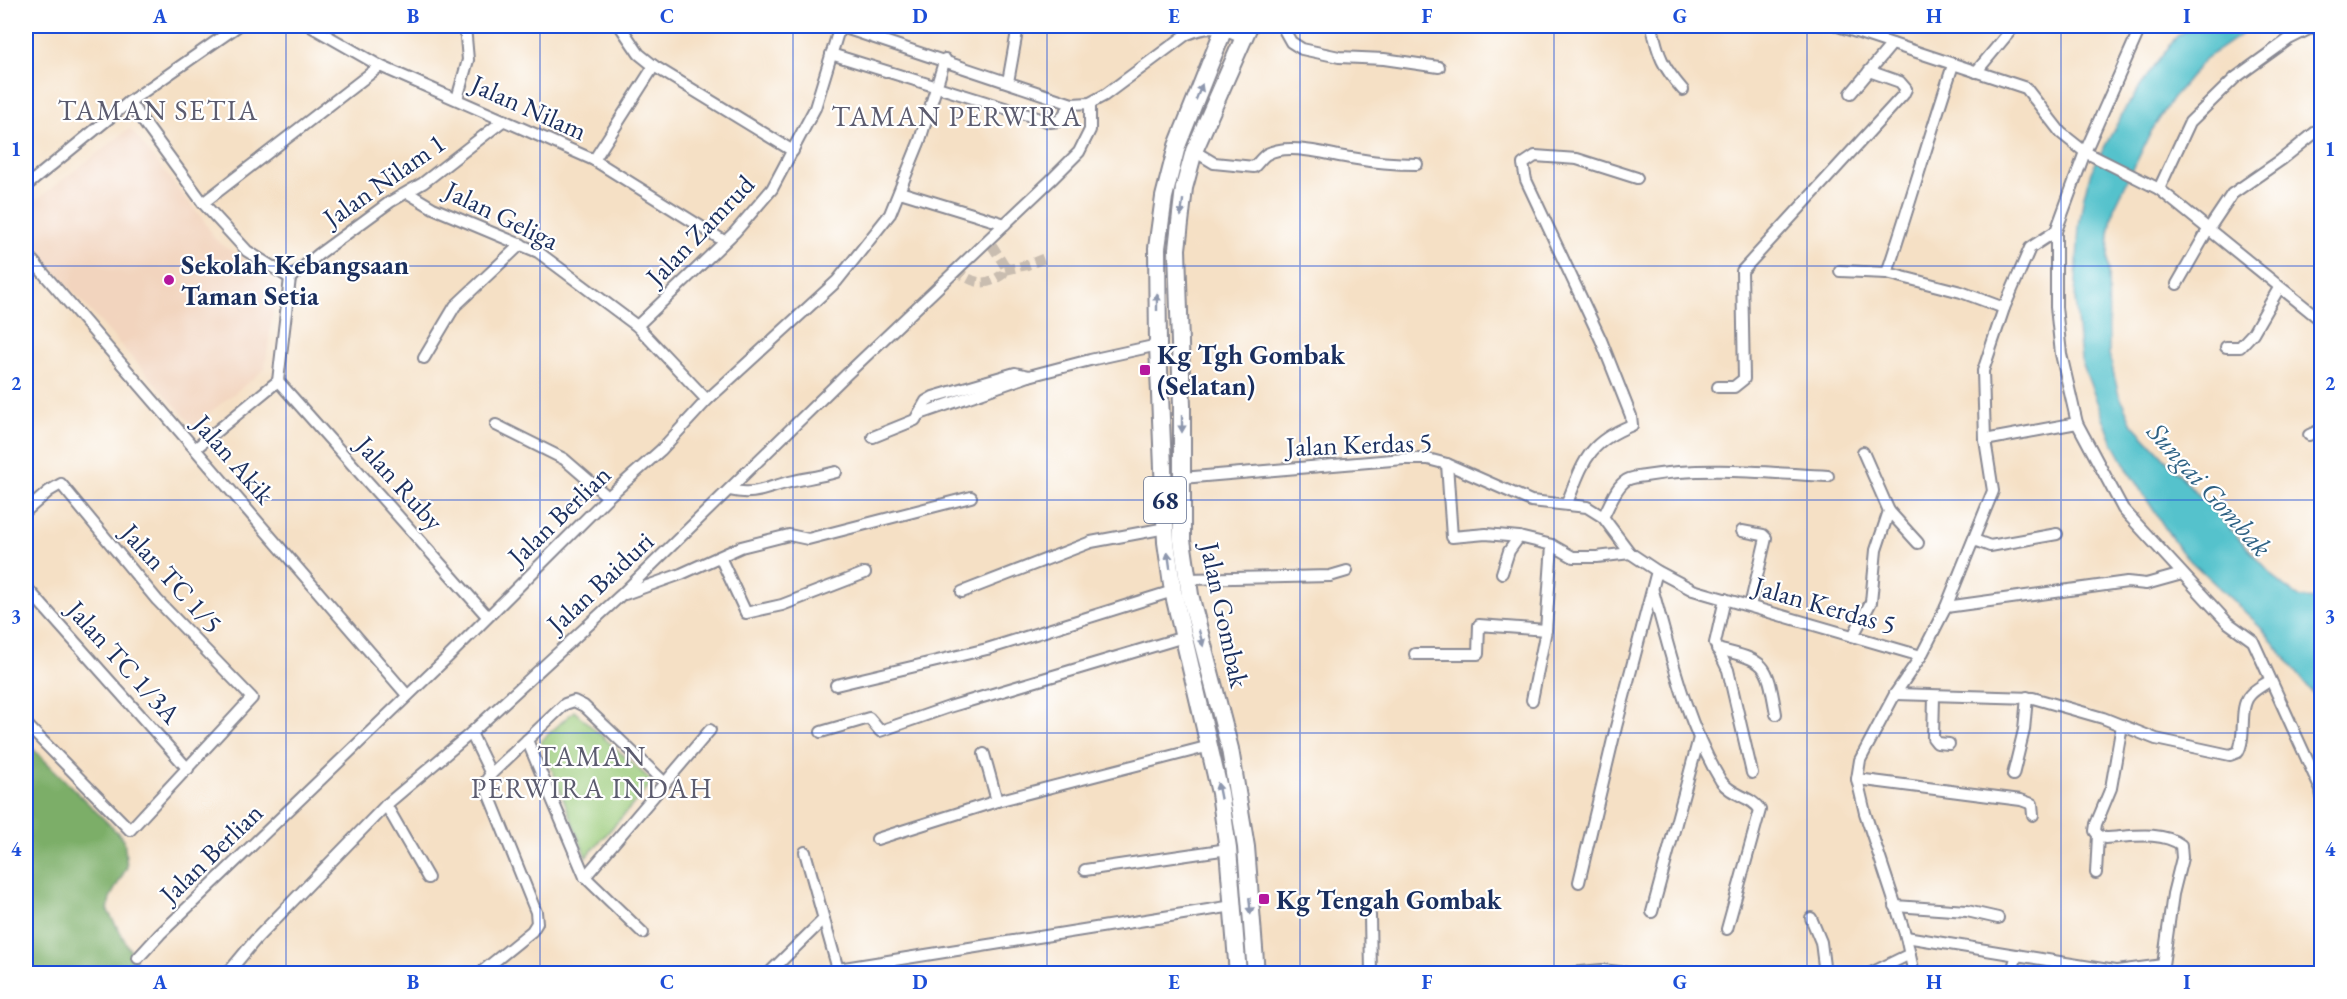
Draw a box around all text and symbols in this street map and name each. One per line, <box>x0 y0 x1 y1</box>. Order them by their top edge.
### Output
text: A <box>152 3 168 29</box>
text: B <box>407 3 419 29</box>
text: C <box>660 3 674 29</box>
text: D <box>912 3 928 29</box>
text: E <box>1168 3 1180 29</box>
text: F <box>1422 3 1433 29</box>
text: G <box>1673 3 1687 29</box>
text: H <box>1926 3 1942 29</box>
text: I <box>2183 3 2191 29</box>
street label: Jalan Nilam <box>464 65 592 148</box>
one-way arrow <box>1194 83 1204 101</box>
district label: TAMAN SETIA <box>57 92 259 128</box>
district label: TAMAN PERWIRA <box>831 98 1083 134</box>
street label: Jalan Nilam 1 <box>314 125 452 236</box>
text: 1 <box>11 136 21 162</box>
text: 1 <box>2325 136 2335 162</box>
street label: Jalan Zamrud <box>637 167 762 295</box>
street label: Jalan Geliga <box>437 171 565 258</box>
one-way arrow <box>1177 199 1186 218</box>
place label: Sekolah Kebangsaan Taman Setia <box>181 247 409 313</box>
marker: Sekolah Kebangsaan Taman Setia <box>162 273 176 287</box>
one-way arrow <box>1152 293 1162 312</box>
place label: Kg Tgh Gombak (Selatan) <box>1157 337 1346 403</box>
marker: Kg Tgh Gombak (Selatan) <box>1138 363 1152 377</box>
text: 2 <box>11 370 22 396</box>
text: 2 <box>2325 370 2336 396</box>
street label: Jalan Akik <box>184 405 283 511</box>
water label: Sungai Gombak <box>2139 413 2280 564</box>
one-way arrow <box>1177 414 1187 433</box>
street label: Jalan Kerdas 5 <box>1283 424 1433 464</box>
street label: Jalan Ruby <box>347 427 452 538</box>
street label: Jalan Berlian <box>499 457 618 574</box>
road number: 68 <box>1144 477 1186 523</box>
street label: Jalan TC 1/5 <box>112 514 230 640</box>
street label: Jalan Baiduri <box>538 523 661 642</box>
street label: Jalan Gombak <box>1192 537 1258 691</box>
one-way arrow <box>1165 550 1174 569</box>
street label: Jalan Kerdas 5 <box>1748 567 1900 642</box>
street label: Jalan TC 1/3A <box>58 591 189 731</box>
text: 3 <box>11 603 21 629</box>
text: 3 <box>2325 603 2335 629</box>
one-way arrow <box>1197 629 1206 647</box>
district label: TAMAN PERWIRA INDAH <box>471 738 713 806</box>
one-way arrow <box>1214 782 1223 801</box>
street label: Jalan Berlian <box>151 795 270 912</box>
text: 4 <box>11 836 22 862</box>
text: 4 <box>2325 836 2336 862</box>
place label: Kg Tengah Gombak <box>1276 882 1503 917</box>
marker: Kg Tengah Gombak <box>1257 892 1271 906</box>
one-way arrow <box>1246 896 1255 915</box>
text: A <box>152 969 168 995</box>
text: B <box>407 969 419 995</box>
text: C <box>660 969 674 995</box>
text: D <box>912 969 928 995</box>
text: E <box>1168 969 1180 995</box>
text: F <box>1422 969 1433 995</box>
text: G <box>1673 969 1687 995</box>
text: H <box>1926 969 1942 995</box>
text: I <box>2183 969 2191 995</box>

